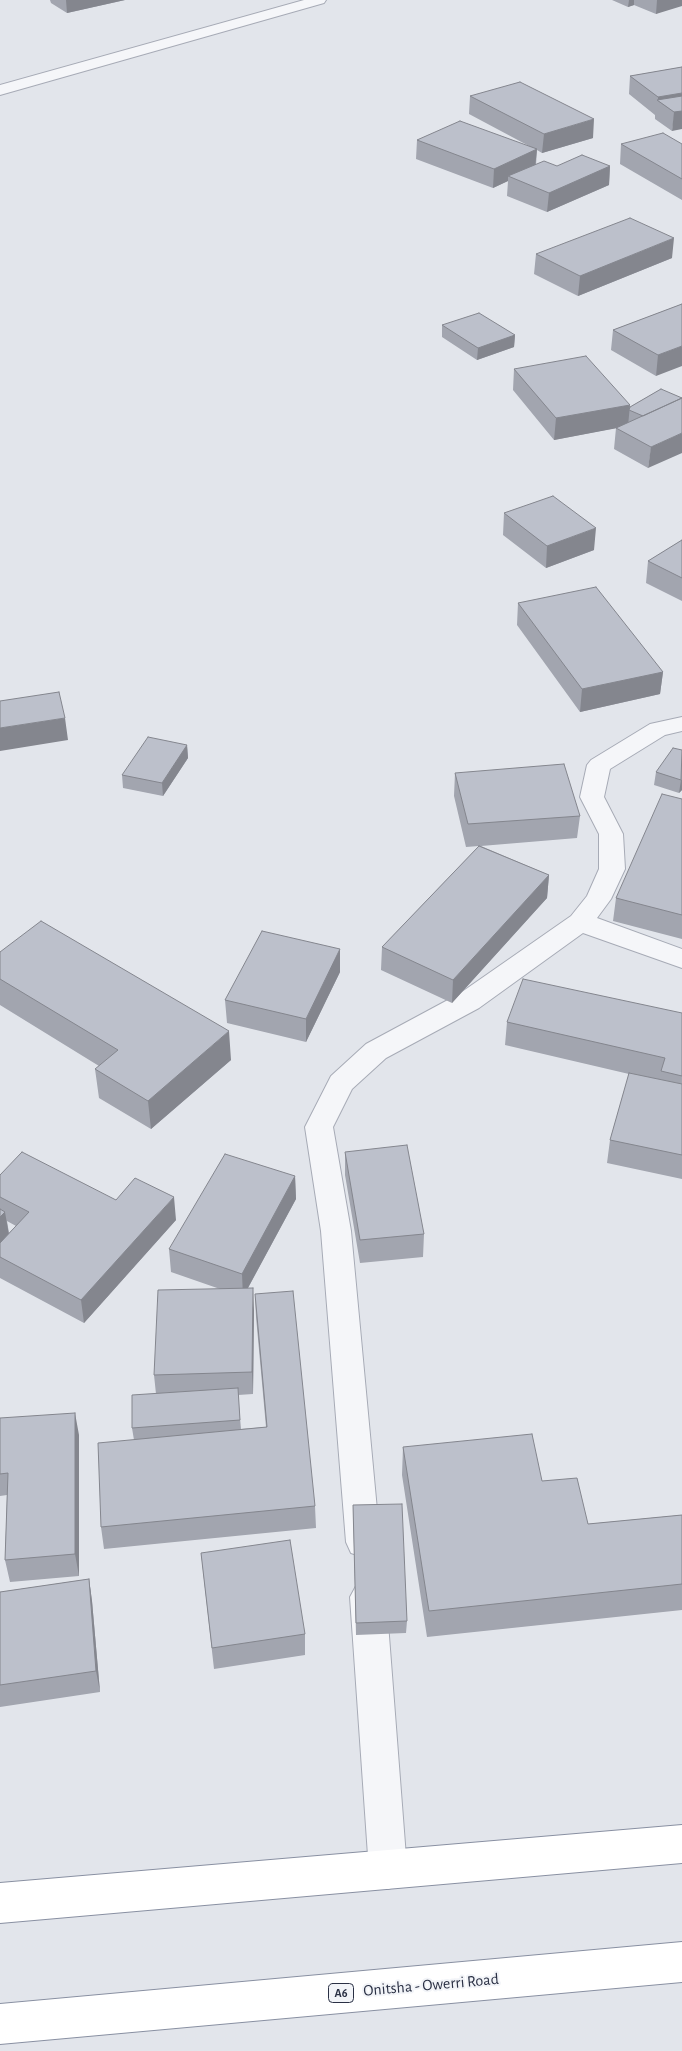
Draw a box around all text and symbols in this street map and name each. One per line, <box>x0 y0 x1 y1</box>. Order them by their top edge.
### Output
street label: Onitsha - Owerri Road <box>362 1970 500 2000</box>
road number: A6 <box>328 1984 354 2002</box>

